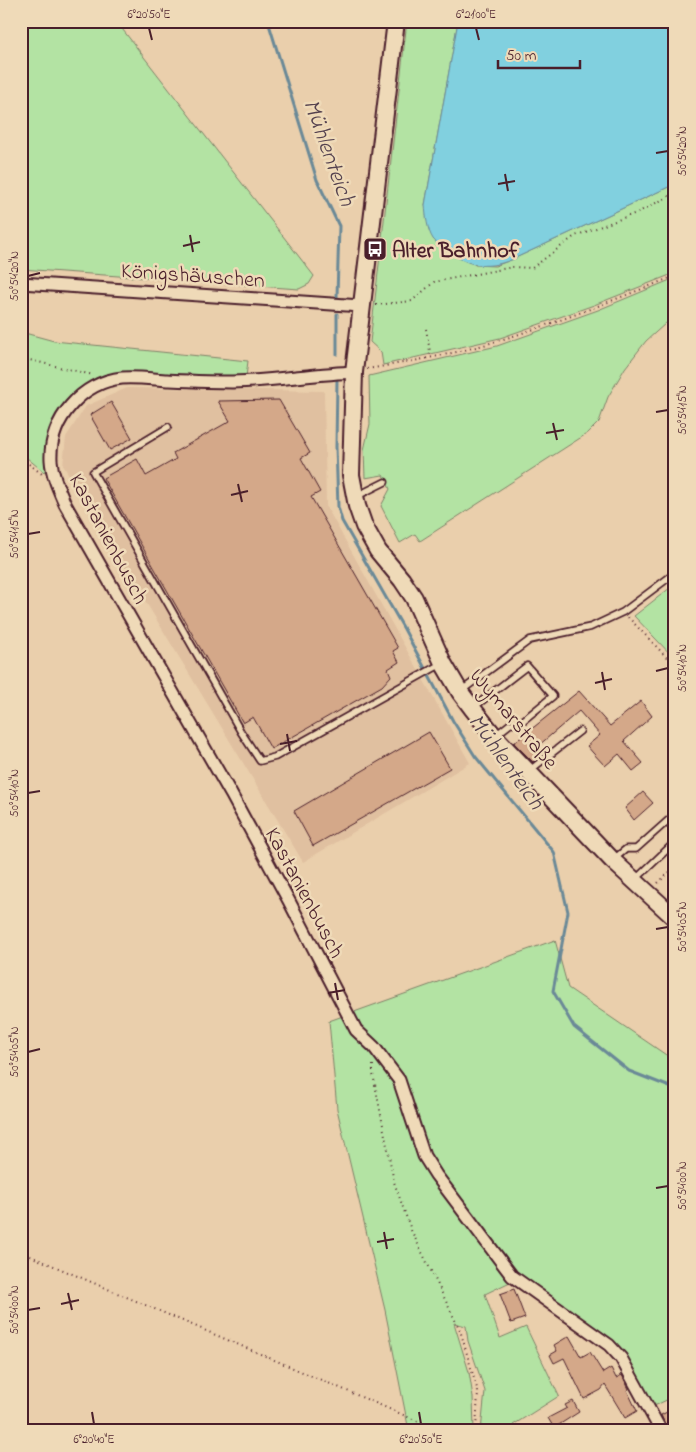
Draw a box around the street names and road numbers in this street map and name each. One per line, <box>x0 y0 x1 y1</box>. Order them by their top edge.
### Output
street label: Königshäuschen <box>120 256 266 299</box>
street label: Kastanienbusch <box>59 468 155 611</box>
street label: Wymarstraße <box>460 662 565 778</box>
street label: Kastanienbusch <box>255 822 351 965</box>

